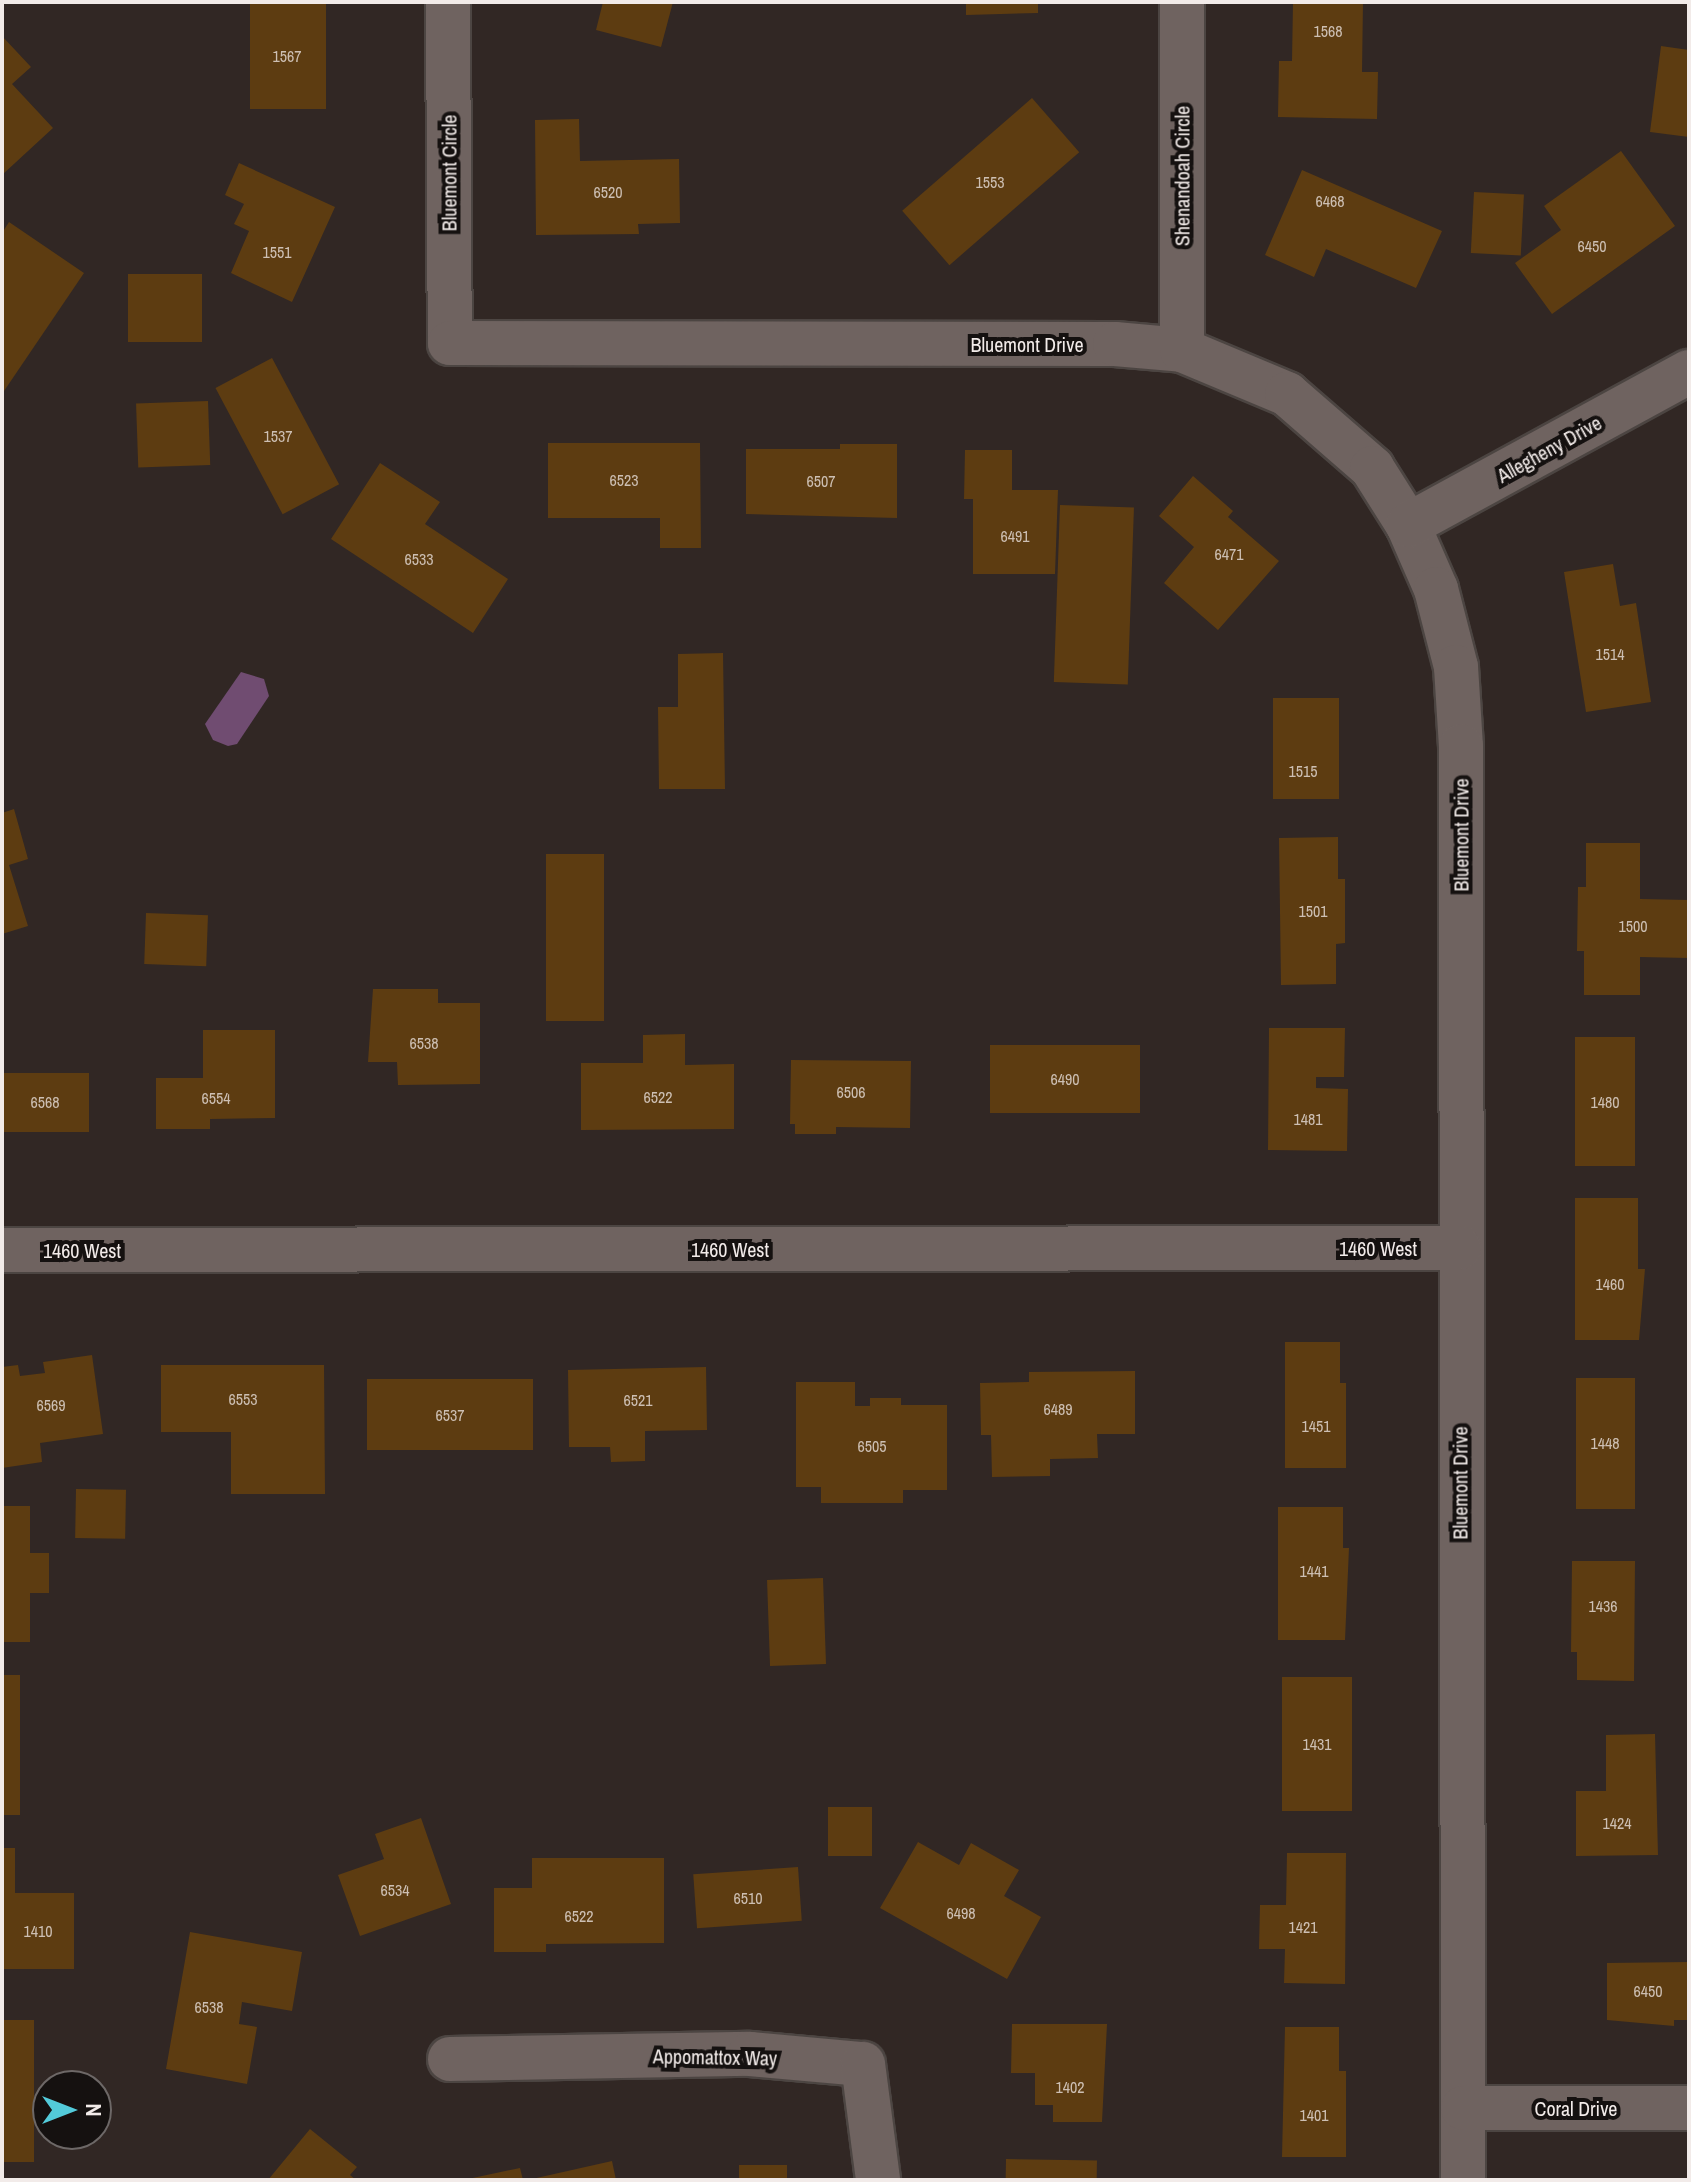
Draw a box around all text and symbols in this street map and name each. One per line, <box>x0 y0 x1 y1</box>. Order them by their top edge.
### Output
house number: 1568 <box>1313 21 1343 41</box>
house number: 1567 <box>272 46 302 66</box>
street label: Shenandoah Circle <box>1170 106 1194 246</box>
street label: Bluemont Circle <box>437 115 461 231</box>
house number: 1553 <box>975 172 1005 192</box>
house number: 6520 <box>593 182 623 202</box>
house number: 6468 <box>1315 191 1345 211</box>
house number: 6450 <box>1577 236 1607 256</box>
house number: 1551 <box>262 242 292 262</box>
street label: Bluemont Drive <box>970 332 1084 356</box>
street label: Allegheny Drive <box>1493 410 1605 488</box>
house number: 1537 <box>263 426 293 446</box>
house number: 6523 <box>609 470 639 490</box>
house number: 6507 <box>806 471 836 491</box>
house number: 6491 <box>1000 526 1030 546</box>
house number: 6471 <box>1214 544 1244 564</box>
house number: 6533 <box>404 549 434 569</box>
house number: 1514 <box>1595 644 1625 664</box>
house number: 1515 <box>1288 761 1318 781</box>
street label: Bluemont Drive <box>1449 778 1473 892</box>
house number: 1501 <box>1298 901 1328 921</box>
house number: 1500 <box>1618 916 1648 936</box>
house number: 6538 <box>409 1033 439 1053</box>
house number: 6490 <box>1050 1069 1080 1089</box>
house number: 6506 <box>836 1082 866 1102</box>
house number: 6522 <box>643 1087 673 1107</box>
house number: 6554 <box>201 1088 231 1108</box>
house number: 6568 <box>30 1092 60 1112</box>
house number: 1480 <box>1590 1092 1620 1112</box>
house number: 1481 <box>1293 1109 1323 1129</box>
street label: 1460 West <box>1339 1236 1417 1260</box>
street label: 1460 West <box>691 1237 769 1261</box>
street label: 1460 West <box>43 1238 121 1262</box>
house number: 1460 <box>1595 1274 1625 1294</box>
house number: 6553 <box>228 1389 258 1409</box>
house number: 6521 <box>623 1390 653 1410</box>
house number: 6569 <box>36 1395 66 1415</box>
house number: 6489 <box>1043 1399 1073 1419</box>
house number: 6537 <box>435 1405 465 1425</box>
house number: 1451 <box>1301 1416 1331 1436</box>
street label: Bluemont Drive <box>1448 1426 1472 1540</box>
house number: 1448 <box>1590 1433 1620 1453</box>
house number: 6505 <box>857 1436 887 1456</box>
house number: 1441 <box>1299 1561 1329 1581</box>
house number: 1436 <box>1588 1596 1618 1616</box>
house number: 1431 <box>1302 1734 1332 1754</box>
house number: 1424 <box>1602 1813 1632 1833</box>
house number: 6534 <box>380 1880 410 1900</box>
house number: 6510 <box>733 1888 763 1908</box>
house number: 6498 <box>946 1903 976 1923</box>
house number: 6522 <box>564 1906 594 1926</box>
house number: 1421 <box>1288 1917 1318 1937</box>
house number: 1410 <box>23 1921 53 1941</box>
house number: 6450 <box>1633 1981 1663 2001</box>
house number: 6538 <box>194 1997 224 2017</box>
street label: Appomattox Way <box>653 2044 777 2070</box>
north arrow <box>32 2070 112 2150</box>
house number: 1402 <box>1055 2077 1085 2097</box>
street label: Coral Drive <box>1535 2096 1617 2120</box>
text: N <box>79 2103 109 2117</box>
house number: 1401 <box>1299 2105 1329 2125</box>

